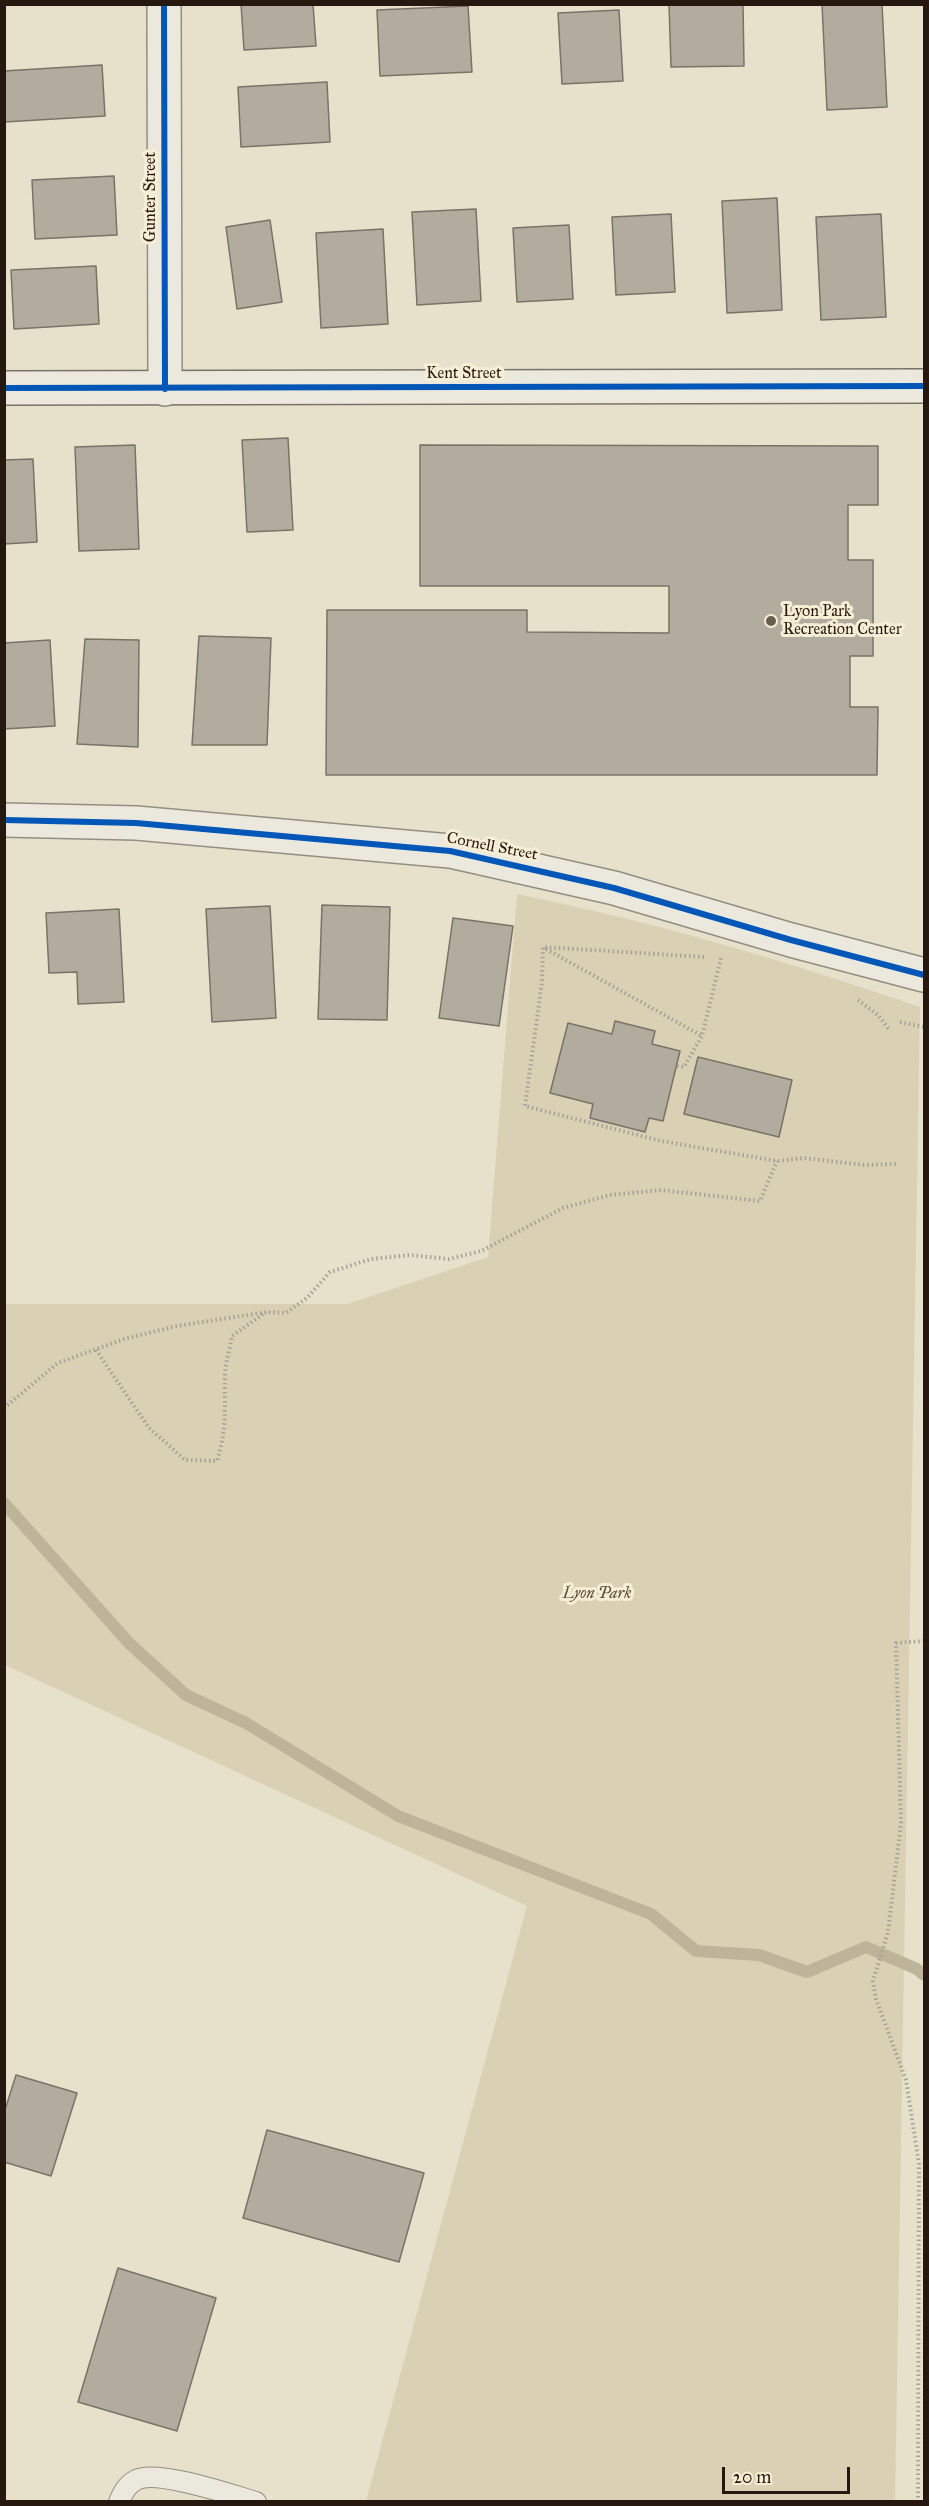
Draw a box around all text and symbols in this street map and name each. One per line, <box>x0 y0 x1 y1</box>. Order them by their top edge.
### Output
street label: Gunter Street <box>141 152 161 242</box>
street label: Kent Street <box>426 364 502 384</box>
place label: Lyon Park Recreation Center <box>783 602 902 640</box>
marker: Lyon Park Recreation Center <box>764 614 778 628</box>
street label: Cornell Street <box>445 829 539 865</box>
park label: Lyon Park <box>563 1584 631 1604</box>
scale bar <box>725 2455 852 2493</box>
text: 20 m <box>733 2466 771 2488</box>

